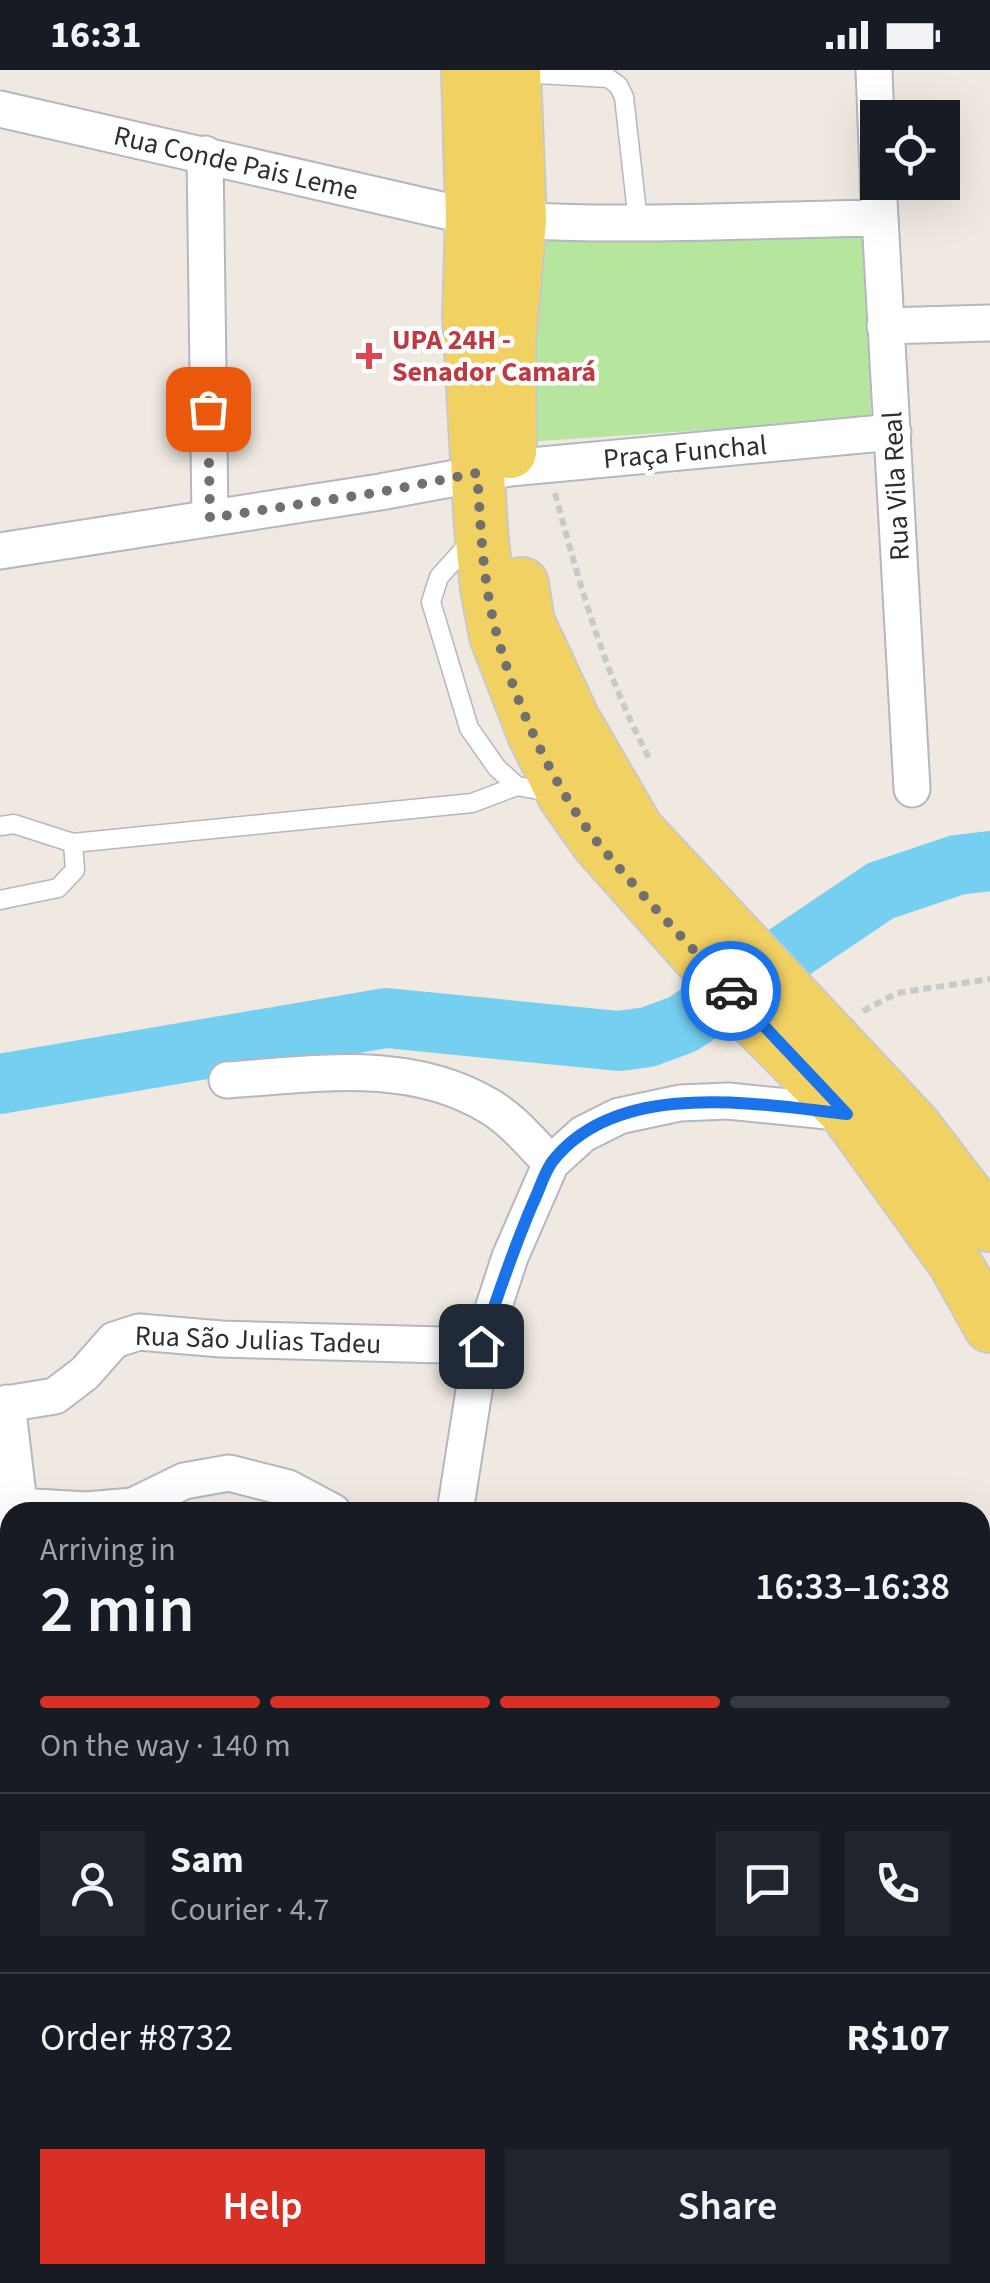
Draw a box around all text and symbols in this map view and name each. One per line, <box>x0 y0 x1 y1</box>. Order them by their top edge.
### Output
text: 16:31 <box>50 8 142 62</box>
map controls <box>860 100 960 200</box>
button: locate <box>860 100 960 200</box>
street label: Rua Conde Pais Leme <box>110 115 362 211</box>
place label: UPA 24H - Senador Camará <box>392 320 596 392</box>
marker: UPA 24H - Senador Camará <box>356 343 382 369</box>
pin <box>166 367 251 452</box>
icon: bag <box>181 382 236 437</box>
street label: Rua Vila Real <box>872 410 920 562</box>
street label: Praça Funchal <box>601 425 769 479</box>
courier <box>681 941 781 1041</box>
icon: car <box>704 964 759 1019</box>
pin <box>439 1304 524 1389</box>
street label: Rua São Julias Tadeu <box>134 1316 382 1364</box>
icon: home <box>454 1319 509 1374</box>
text: Arriving in <box>40 1527 176 1573</box>
text: 16:33–16:38 <box>755 1560 950 1614</box>
text: 2 min <box>40 1564 195 1657</box>
text: On the way · 140 m <box>40 1723 291 1769</box>
button: person <box>40 1831 145 1936</box>
button: chat <box>715 1831 820 1936</box>
button: phone <box>845 1831 950 1936</box>
text: Sam <box>170 1833 244 1887</box>
text: Courier · 4.7 <box>170 1887 330 1933</box>
text: Order #8732 <box>40 2011 233 2065</box>
text: R$107 <box>846 2011 950 2065</box>
button: Help <box>40 2149 485 2264</box>
button: Share <box>505 2149 950 2264</box>

